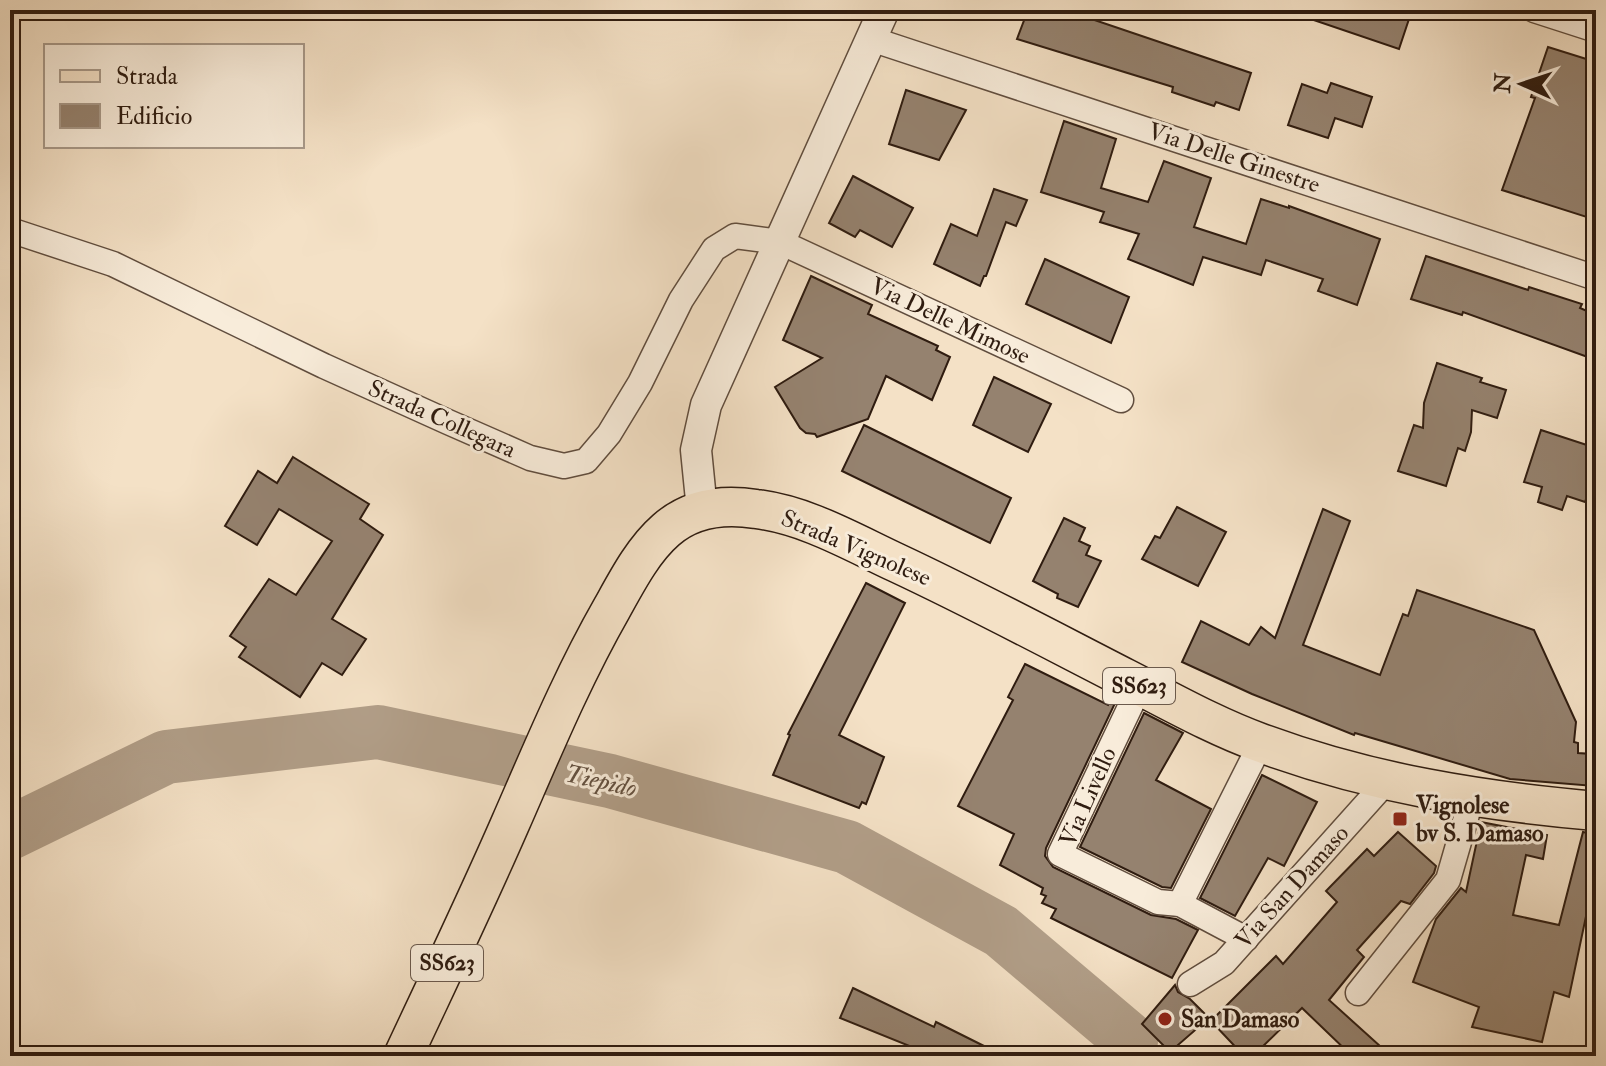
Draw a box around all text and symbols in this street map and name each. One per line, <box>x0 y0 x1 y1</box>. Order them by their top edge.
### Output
legend <box>44 44 304 148</box>
north arrow <box>1482 44 1562 124</box>
text: Strada <box>116 61 179 92</box>
text: N <box>1488 72 1518 95</box>
text: Edificio <box>116 101 192 132</box>
street label: Via Delle Ginestre <box>1144 116 1324 200</box>
street label: Via Delle Mimose <box>865 270 1035 372</box>
street label: Strada Collegara <box>363 373 522 466</box>
street label: Strada Vignolese <box>776 503 936 593</box>
road number: SS623 <box>1103 668 1175 704</box>
street label: Via Livello <box>1052 742 1124 852</box>
water label: Tiepido <box>562 757 640 805</box>
place label: Vignolese bv S. Damaso <box>1415 790 1544 849</box>
marker: Vignolese bv S. Damaso <box>1391 810 1409 828</box>
street label: Via San Damaso <box>1228 818 1356 956</box>
road number: SS623 <box>411 945 483 981</box>
place label: San Damaso <box>1181 1004 1300 1035</box>
marker: San Damaso <box>1156 1010 1174 1028</box>

